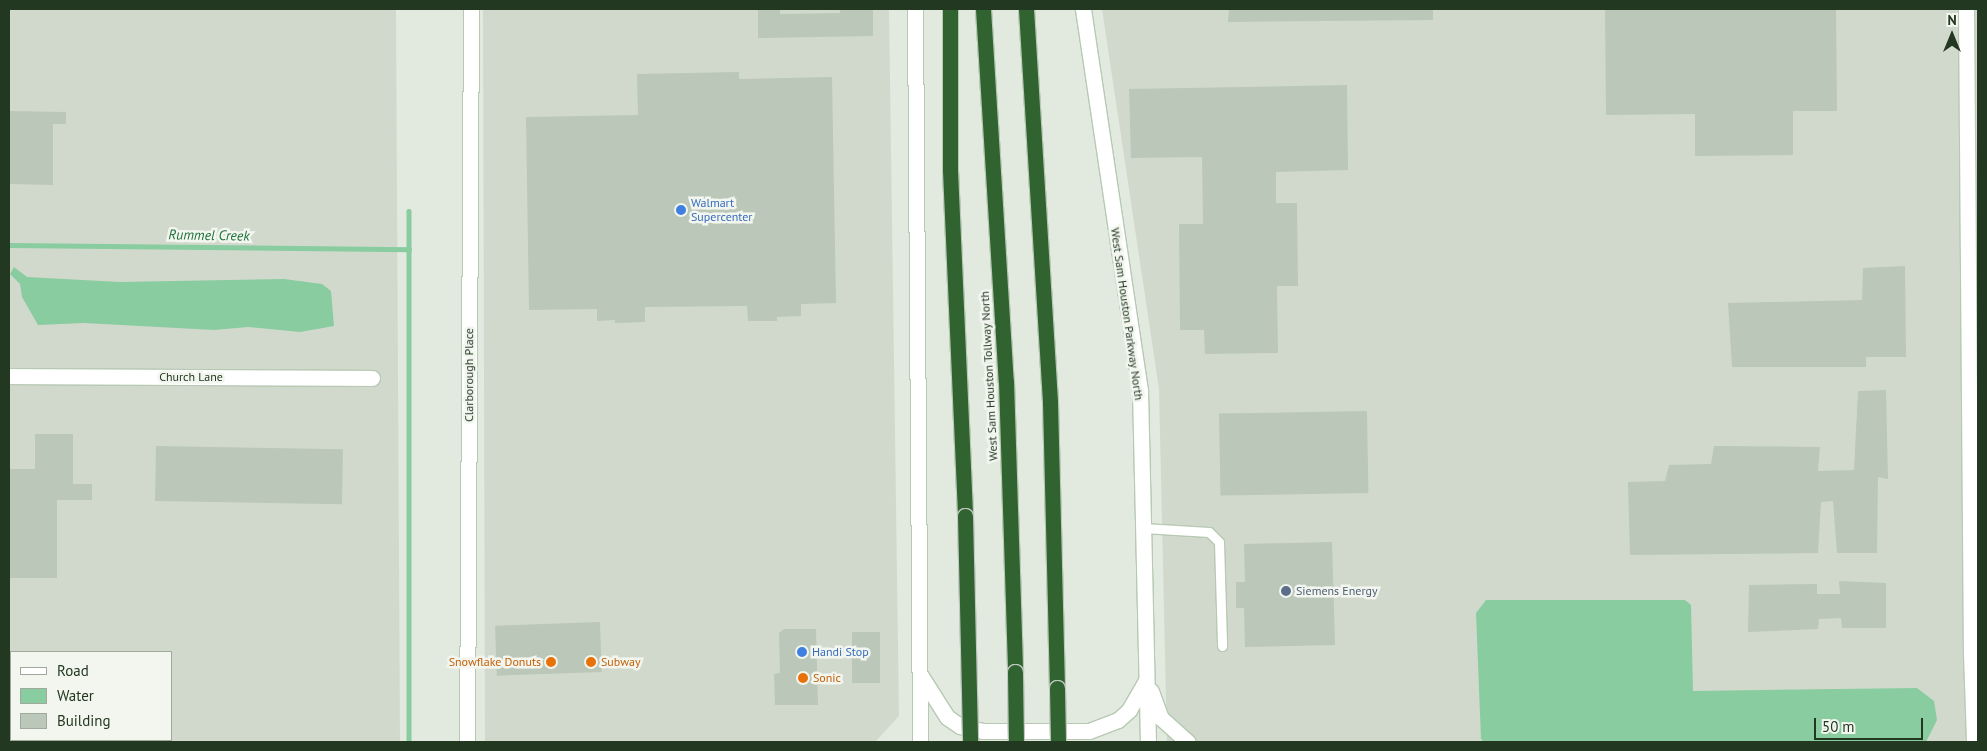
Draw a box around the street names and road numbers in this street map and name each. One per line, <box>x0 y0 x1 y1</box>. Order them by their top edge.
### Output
street label: West Sam Houston Parkway North <box>1108 227 1146 401</box>
street label: West Sam Houston Tollway North <box>977 290 1001 462</box>
street label: Clarborough Place <box>462 328 476 422</box>
street label: Church Lane <box>159 370 223 384</box>

